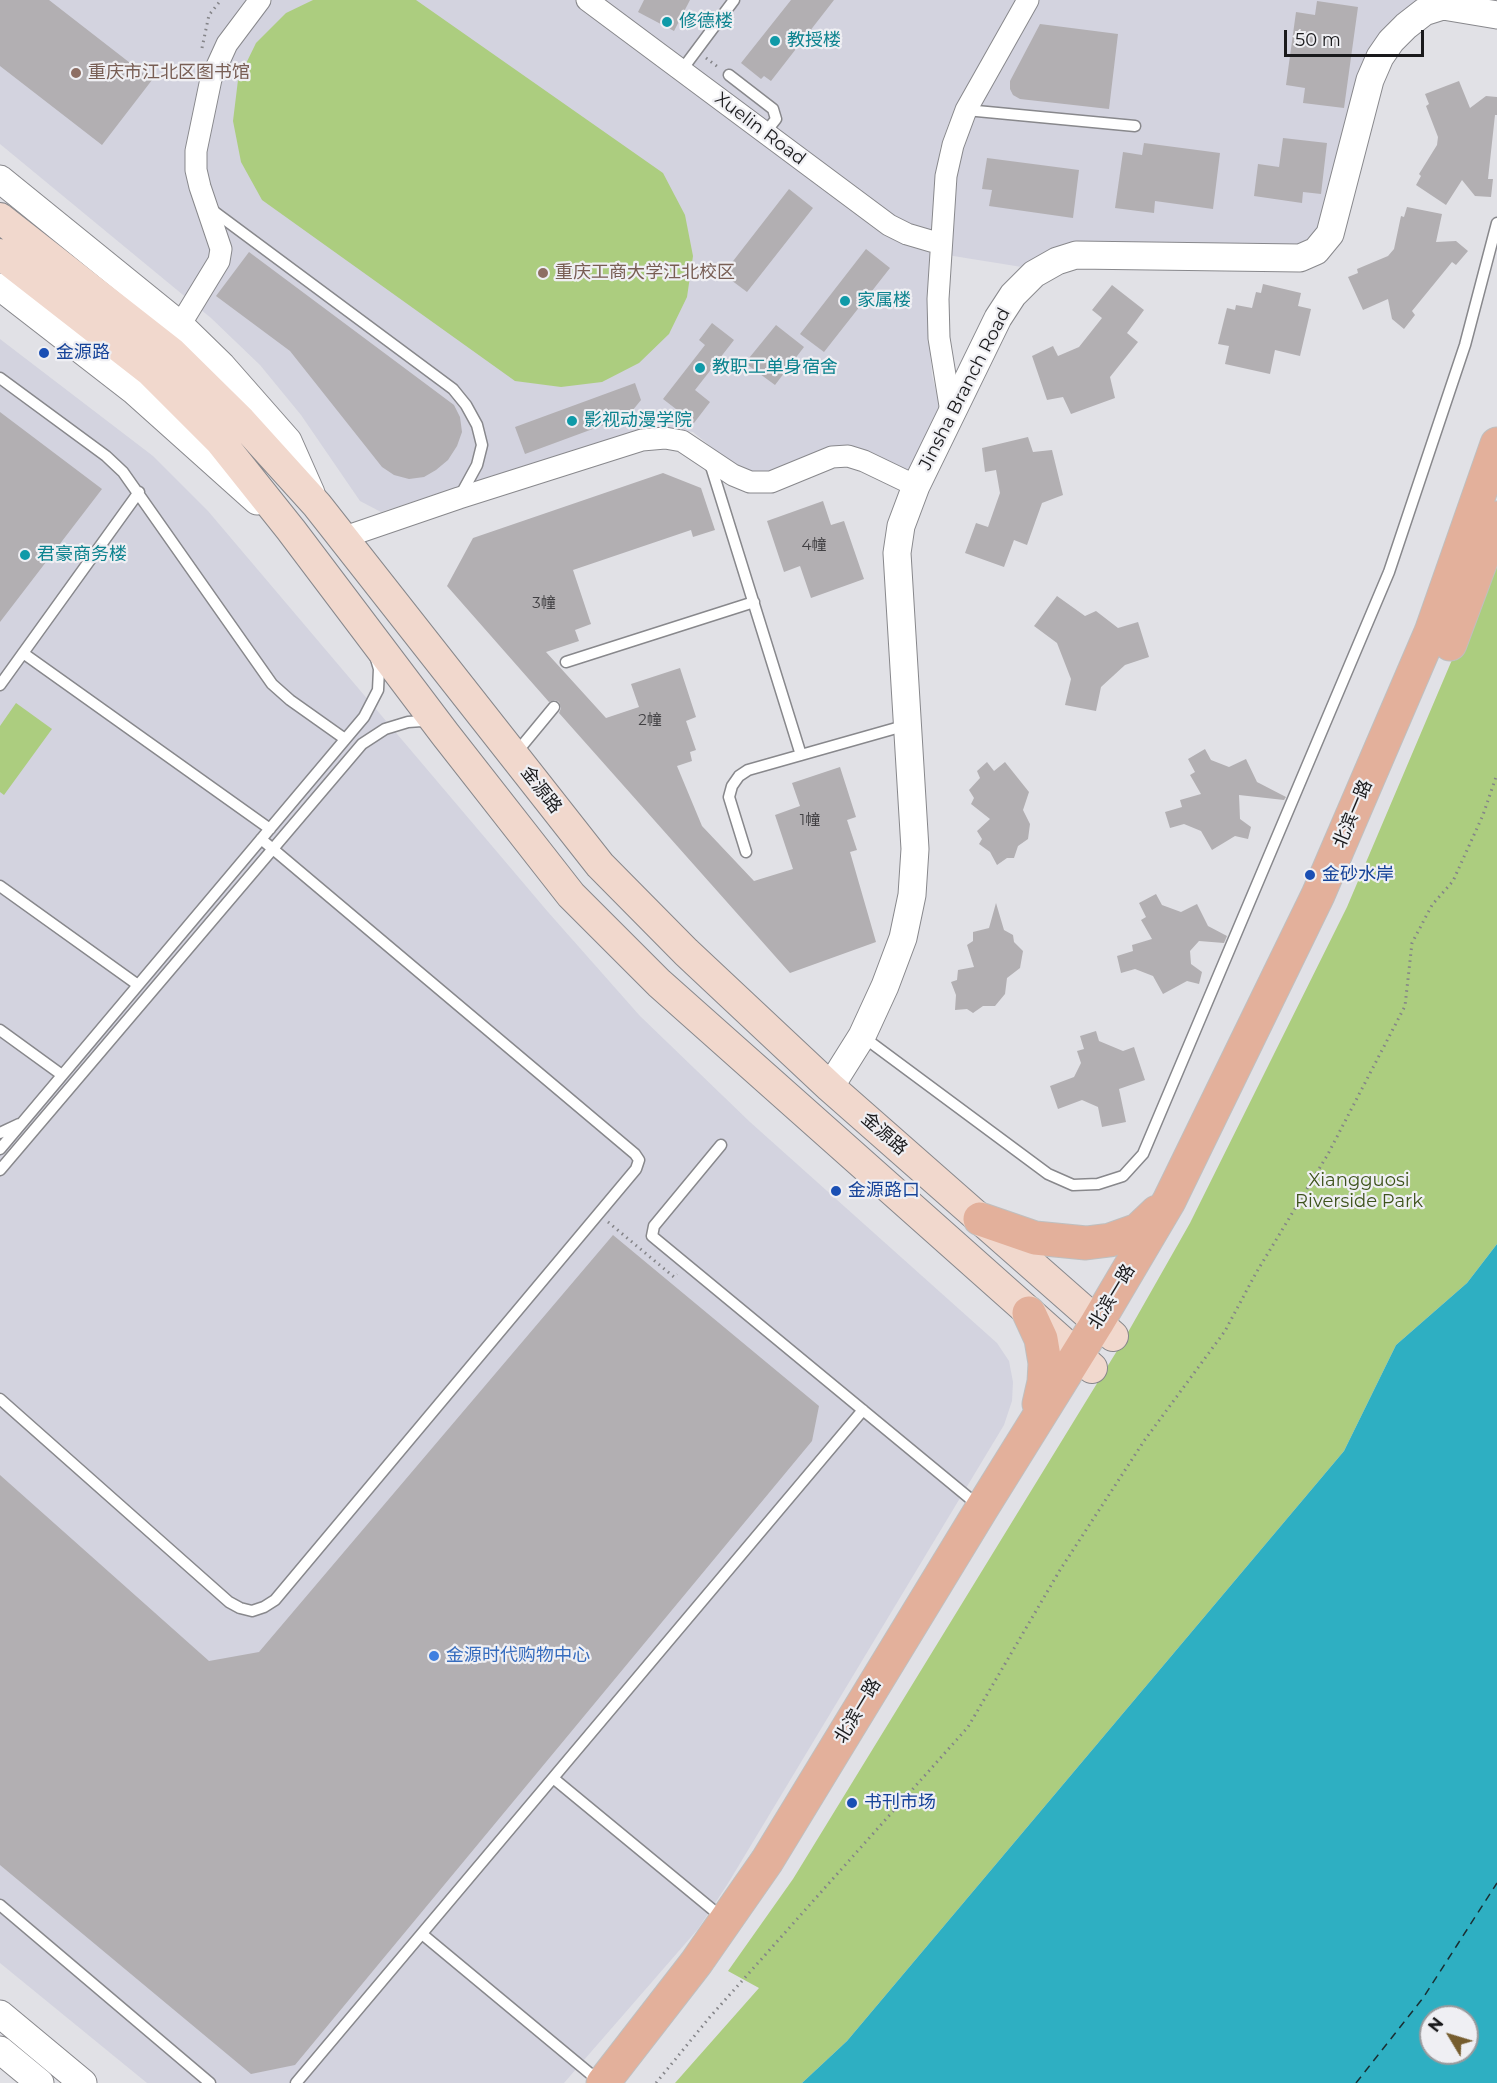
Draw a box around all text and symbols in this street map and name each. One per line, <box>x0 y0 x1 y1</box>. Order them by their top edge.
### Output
place label: 修德楼 <box>679 11 733 33</box>
marker: 修德楼 <box>660 15 674 29</box>
scale bar <box>1287 18 1426 56</box>
text: 50 m <box>1295 29 1341 51</box>
place label: 教授楼 <box>787 30 841 52</box>
marker: 教授楼 <box>768 34 782 48</box>
place label: 重庆市江北区图书馆 <box>88 62 250 84</box>
marker: 重庆市江北区图书馆 <box>69 66 83 80</box>
street label: Xuelin Road <box>710 88 810 170</box>
place label: 重庆工商大学江北校区 <box>555 262 735 284</box>
marker: 重庆工商大学江北校区 <box>536 266 550 280</box>
place label: 家属楼 <box>857 290 911 312</box>
marker: 家属楼 <box>838 294 852 308</box>
street label: Jinsha Branch Road <box>915 304 1015 474</box>
place label: 金源路 <box>56 342 110 364</box>
marker: 金源路 <box>37 346 51 360</box>
place label: 教职工单身宿舍 <box>712 357 838 379</box>
marker: 教职工单身宿舍 <box>693 361 707 375</box>
place label: 影视动漫学院 <box>584 410 692 432</box>
marker: 影视动漫学院 <box>565 414 579 428</box>
house number: 4幢 <box>802 537 826 555</box>
place label: 君豪商务楼 <box>37 544 127 566</box>
marker: 君豪商务楼 <box>18 548 32 562</box>
house number: 3幢 <box>532 595 556 613</box>
house number: 2幢 <box>638 712 662 730</box>
street label: 金源路 <box>516 762 566 818</box>
street label: 北滨一路 <box>1329 777 1377 851</box>
house number: 1幢 <box>800 812 820 830</box>
place label: 金砂水岸 <box>1322 864 1394 886</box>
marker: 金砂水岸 <box>1303 868 1317 882</box>
street label: 金源路 <box>857 1108 911 1160</box>
park label: Xiangguosi Riverside Park <box>1295 1170 1423 1212</box>
place label: 金源路口 <box>848 1180 920 1202</box>
marker: 金源路口 <box>829 1184 843 1198</box>
street label: 北滨一路 <box>1084 1261 1140 1333</box>
place label: 金源时代购物中心 <box>446 1645 590 1667</box>
marker: 金源时代购物中心 <box>427 1649 441 1663</box>
street label: 北滨一路 <box>830 1675 886 1747</box>
place label: 书刊市场 <box>864 1792 936 1814</box>
marker: 书刊市场 <box>845 1796 859 1810</box>
north arrow <box>1419 2005 1479 2065</box>
text: N <box>1425 2014 1447 2036</box>

